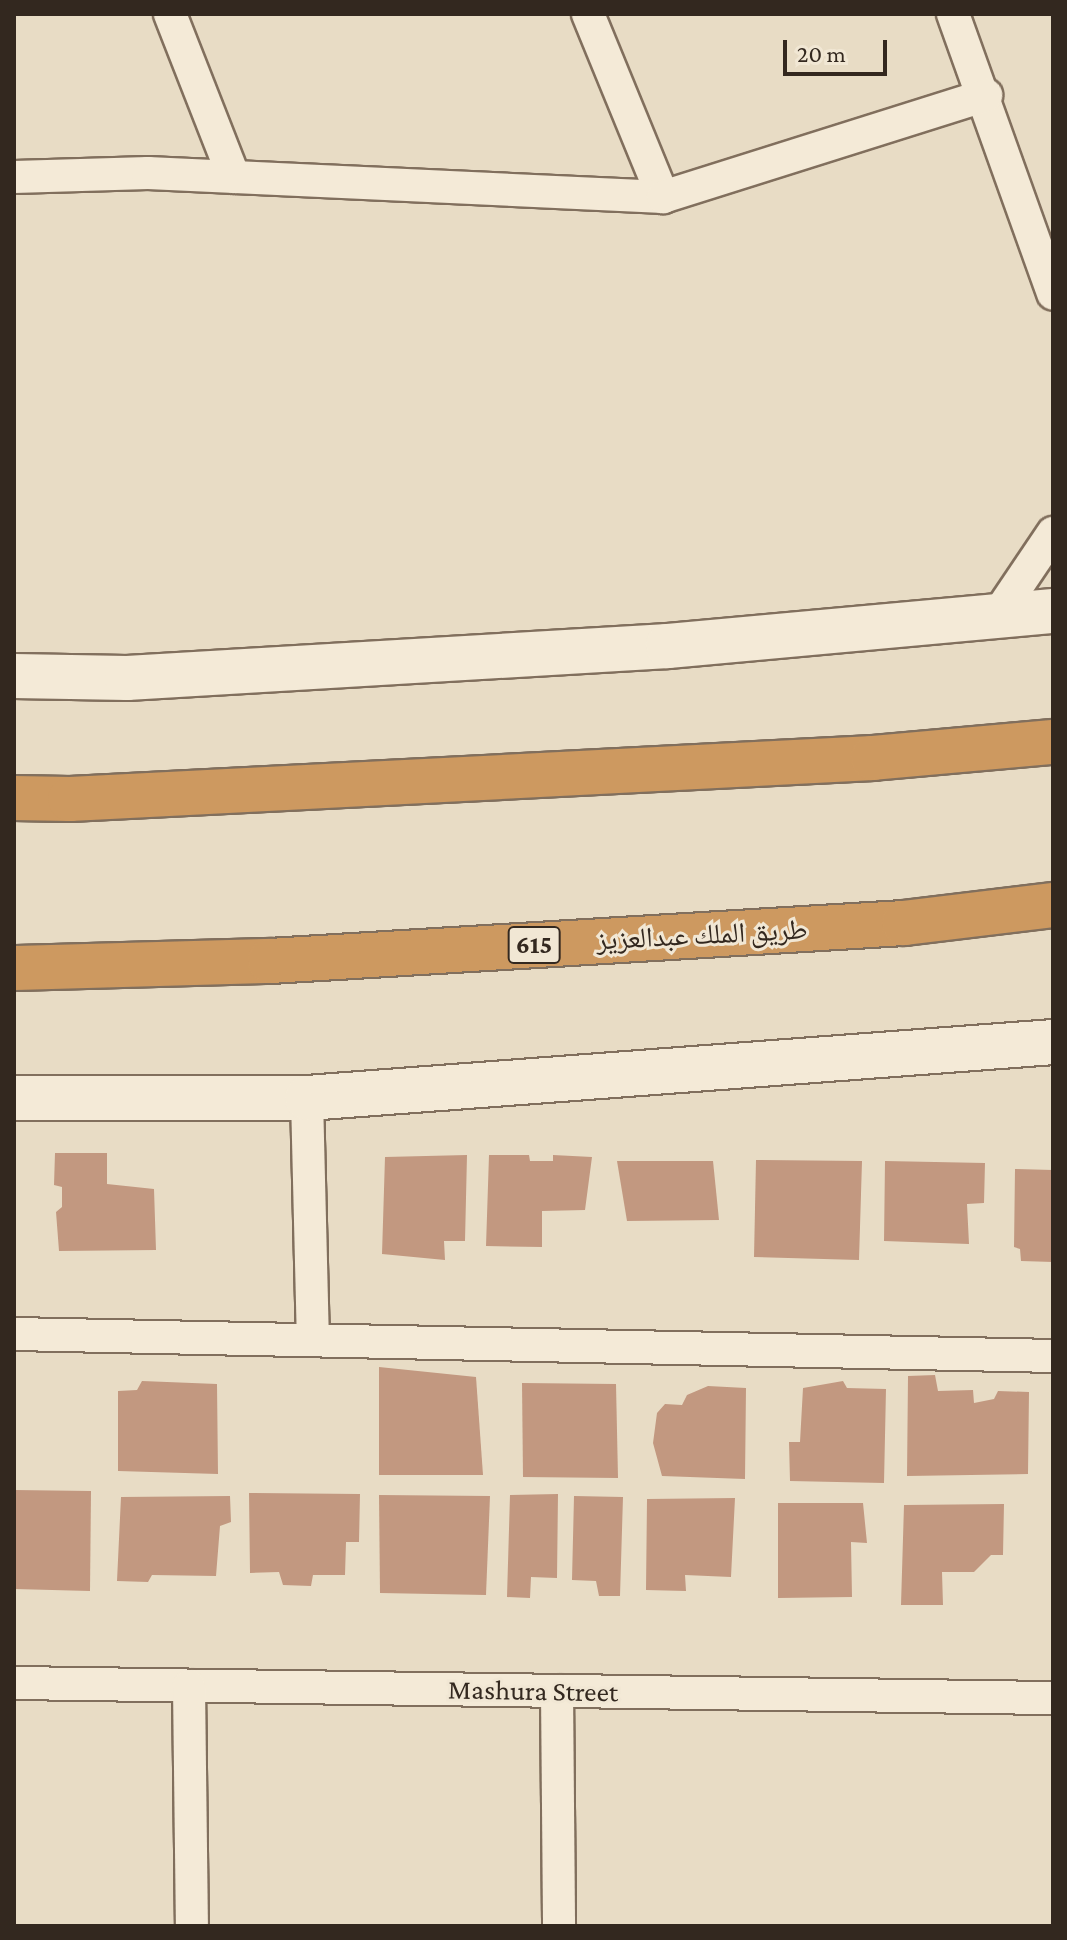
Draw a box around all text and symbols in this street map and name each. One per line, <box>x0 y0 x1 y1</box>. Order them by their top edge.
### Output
scale bar <box>787 24 891 74</box>
text: 20 m <box>797 40 846 67</box>
street label: طريق الملك عبدالعزيز <box>596 913 808 957</box>
road number: 615 <box>506 923 562 967</box>
street label: Mashura Street <box>448 1673 618 1709</box>

